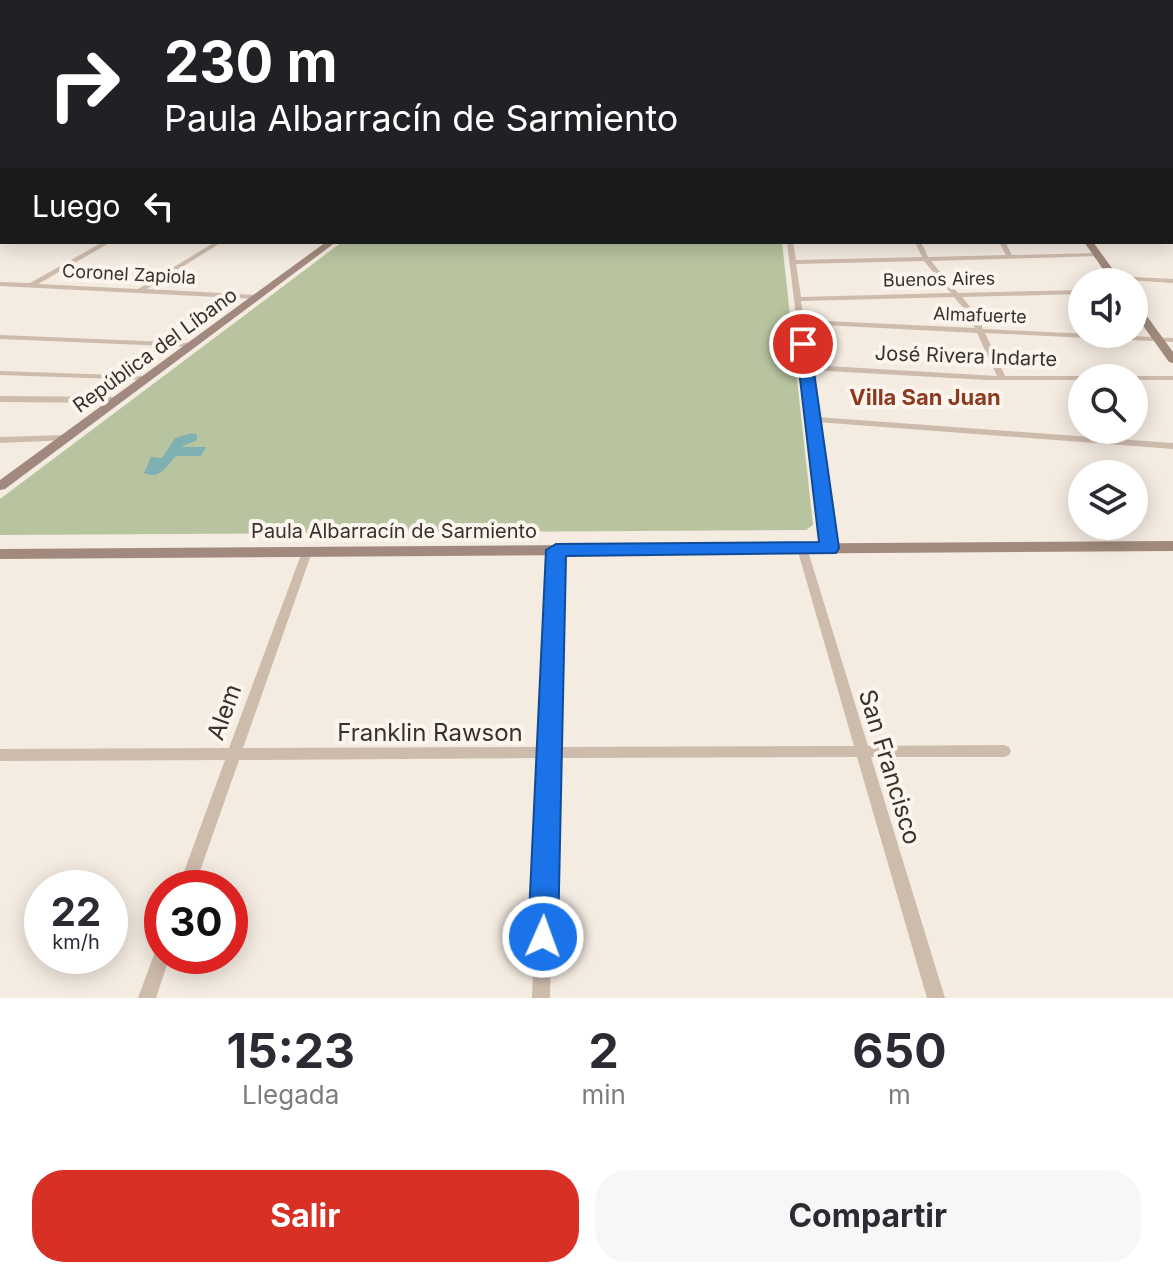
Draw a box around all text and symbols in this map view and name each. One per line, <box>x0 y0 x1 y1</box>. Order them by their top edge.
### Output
text: 230 m <box>164 28 338 96</box>
icon: right <box>32 32 136 136</box>
text: Paula Albarracín de Sarmiento <box>164 96 678 140</box>
icon: left <box>137 184 181 228</box>
text: Luego <box>32 188 121 224</box>
street label: Coronel Zapiola <box>62 260 196 288</box>
street label: Buenos Aires <box>883 268 995 290</box>
map controls <box>1068 268 1148 540</box>
button: sound <box>1068 268 1148 348</box>
street label: República del Líbano <box>68 282 242 418</box>
street label: Almafuerte <box>933 303 1027 327</box>
pin <box>769 310 837 378</box>
icon: arrive <box>781 322 825 366</box>
street label: José Rivera Indarte <box>874 341 1058 371</box>
button: search <box>1068 364 1148 444</box>
district label: Villa San Juan <box>849 384 1001 410</box>
button: layers <box>1068 460 1148 540</box>
street label: Paula Albarracín de Sarmiento <box>251 519 537 543</box>
street label: Alem <box>201 680 247 744</box>
street label: San Francisco <box>853 686 927 848</box>
street label: Franklin Rawson <box>337 718 523 747</box>
speed limit sign: 30 <box>144 870 248 974</box>
text: 22 <box>51 887 101 936</box>
position arrow <box>501 895 585 979</box>
text: km/h <box>52 930 100 954</box>
text: 15:23 <box>226 1021 355 1080</box>
text: 2 <box>589 1021 619 1080</box>
text: 650 <box>852 1021 947 1080</box>
text: Llegada <box>242 1079 339 1110</box>
text: min <box>581 1079 626 1110</box>
text: m <box>888 1079 911 1110</box>
button: Salir <box>32 1170 579 1262</box>
button: Compartir <box>595 1170 1141 1262</box>

